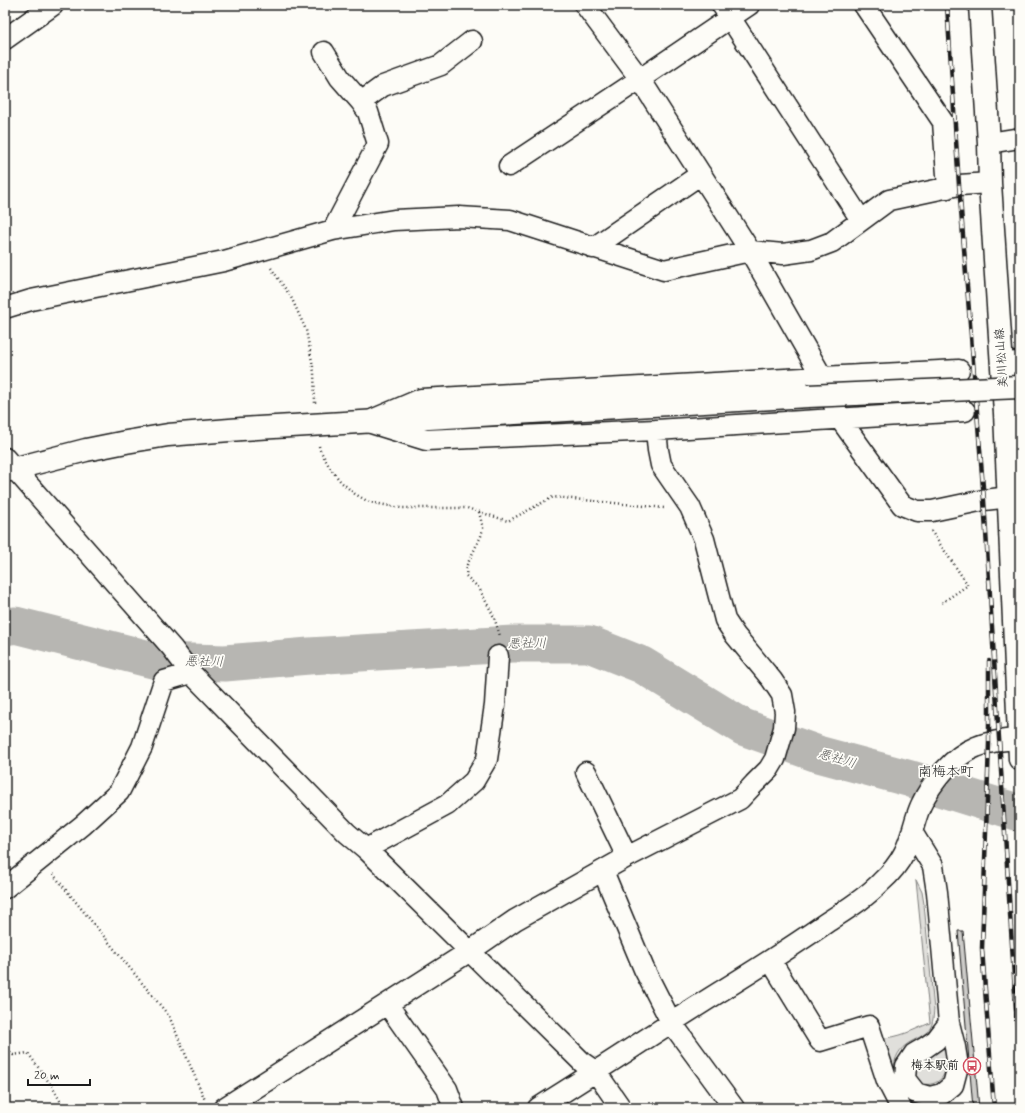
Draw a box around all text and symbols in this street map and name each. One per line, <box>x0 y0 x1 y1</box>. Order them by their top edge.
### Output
street label: 美川松山線 <box>992 328 1012 388</box>
water label: 悪社川 <box>507 635 547 653</box>
water label: 悪社川 <box>184 653 224 671</box>
water label: 悪社川 <box>816 745 858 773</box>
district label: 南梅本町 <box>918 763 974 781</box>
bus stop icon: 梅本駅前 <box>962 1056 982 1076</box>
place label: 梅本駅前 <box>911 1058 959 1074</box>
scale bar <box>28 1061 90 1087</box>
text: 20 m <box>34 1068 60 1084</box>

